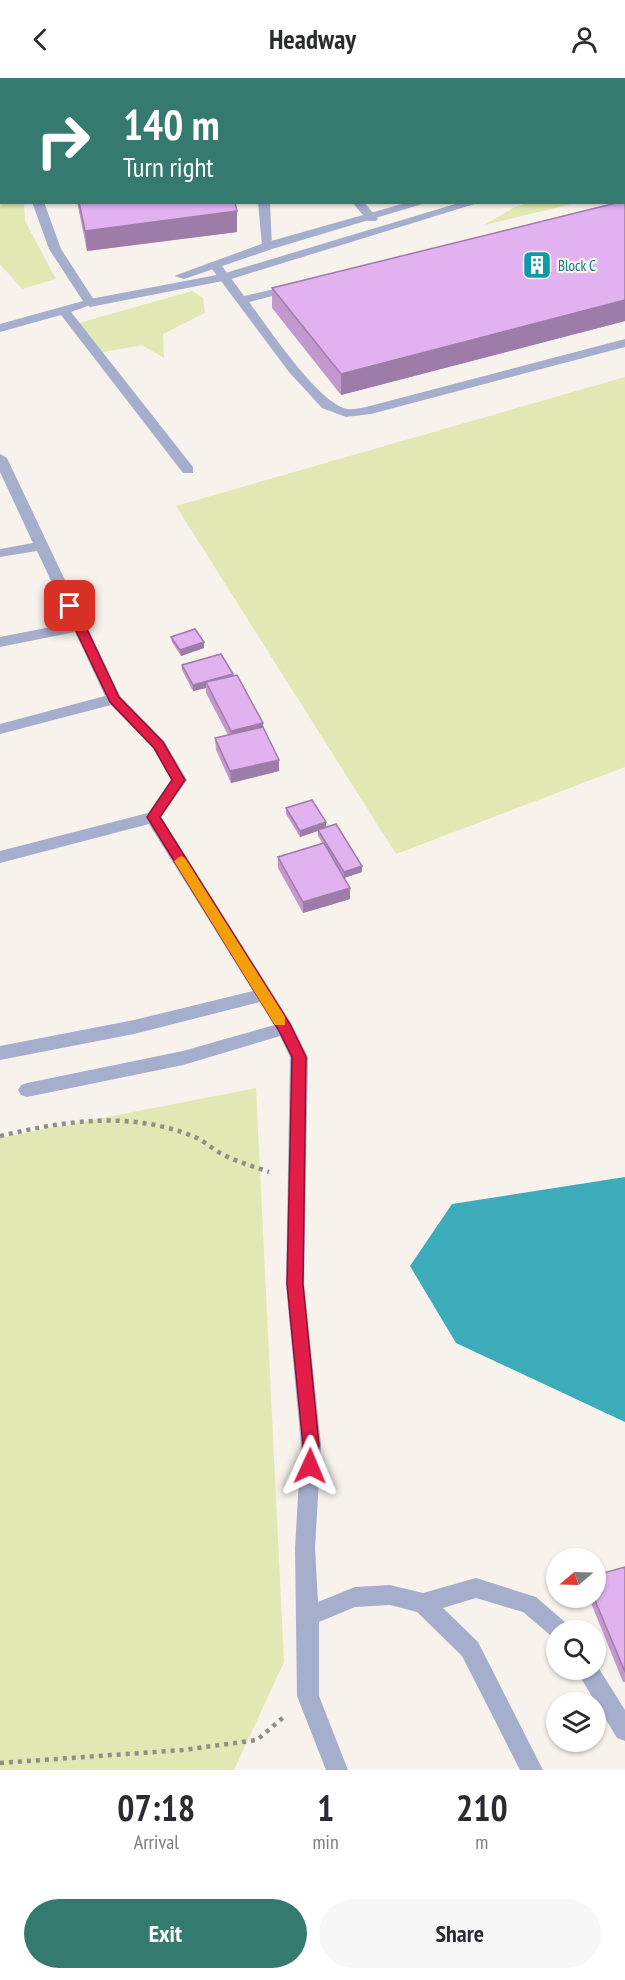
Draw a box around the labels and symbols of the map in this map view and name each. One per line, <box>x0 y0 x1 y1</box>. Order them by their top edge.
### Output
building icon: Block C <box>521 249 553 281</box>
place label: Block C <box>558 256 596 275</box>
pin <box>44 580 95 631</box>
position arrow <box>278 1434 342 1498</box>
north arrow <box>546 1548 606 1608</box>

